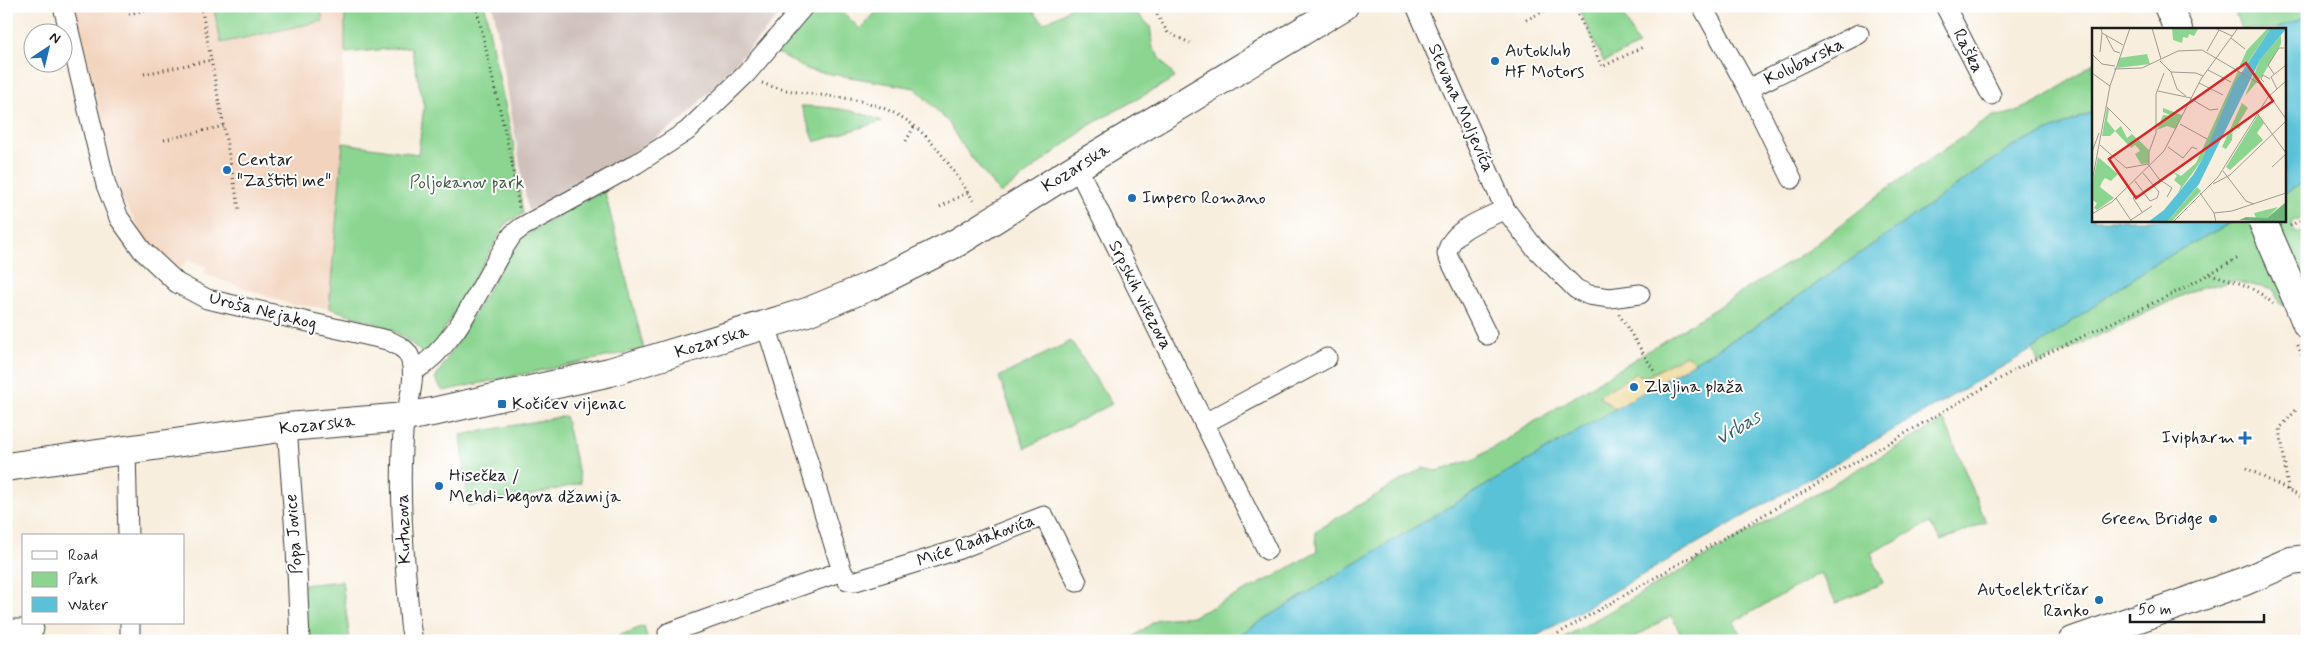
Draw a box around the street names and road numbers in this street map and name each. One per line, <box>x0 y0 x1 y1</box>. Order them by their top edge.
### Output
street label: Raška <box>1947 25 1989 77</box>
street label: Kolubarska <box>1760 32 1848 92</box>
street label: Stevana Moljevića <box>1422 40 1500 176</box>
street label: Kozarska <box>1037 138 1115 198</box>
street label: Srpskih vitezova <box>1102 236 1178 354</box>
street label: Uroša Nejakog <box>207 286 319 336</box>
street label: Kozarska <box>672 319 752 365</box>
street label: Kozarska <box>278 409 356 441</box>
street label: Popa Jovice <box>279 493 309 575</box>
street label: Kutuzova <box>391 493 417 565</box>
street label: Miće Radakovića <box>914 509 1038 573</box>

